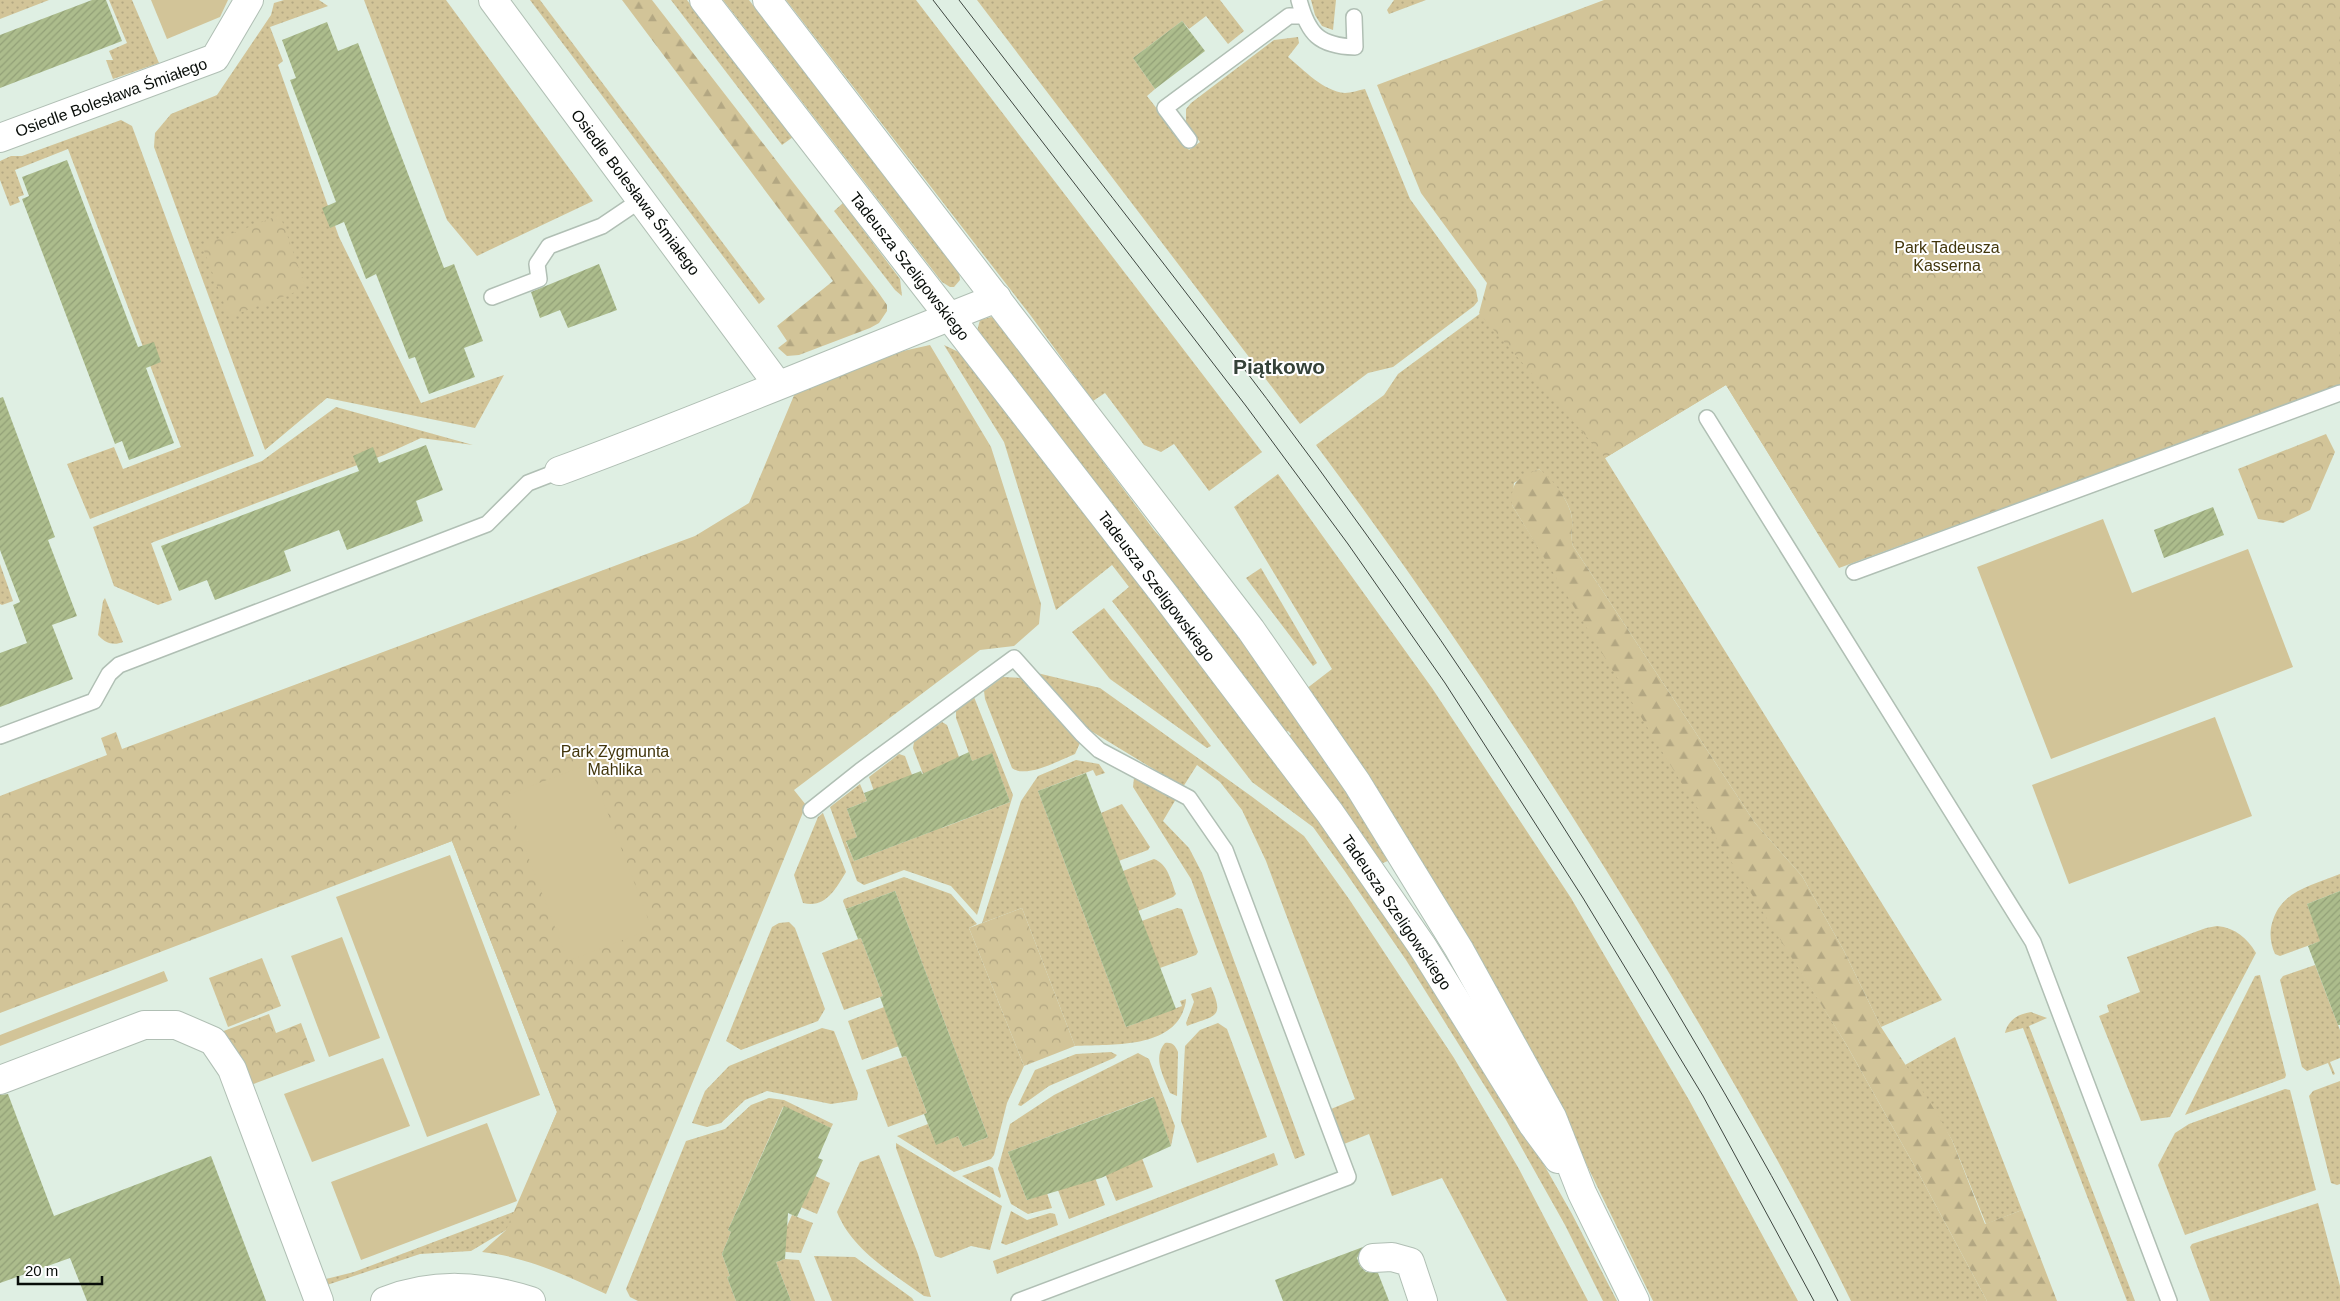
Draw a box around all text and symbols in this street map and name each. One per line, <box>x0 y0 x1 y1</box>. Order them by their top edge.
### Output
street label: Osiedle Bolesława Śmiałego <box>13 54 209 140</box>
street label: Osiedle Bolesława Śmiałego <box>568 106 704 278</box>
street label: Tadeusza Szeligowskiego <box>847 189 973 344</box>
park label: Park Tadeusza Kasserna <box>1894 239 2000 274</box>
district label: Piątkowo <box>1233 355 1325 378</box>
street label: Tadeusza Szeligowskiego <box>1095 508 1219 665</box>
park label: Park Zygmunta Mahlika <box>561 743 669 778</box>
street label: Tadeusza Szeligowskiego <box>1338 832 1455 993</box>
scale bar <box>18 1254 101 1286</box>
text: 20 m <box>25 1262 58 1279</box>

